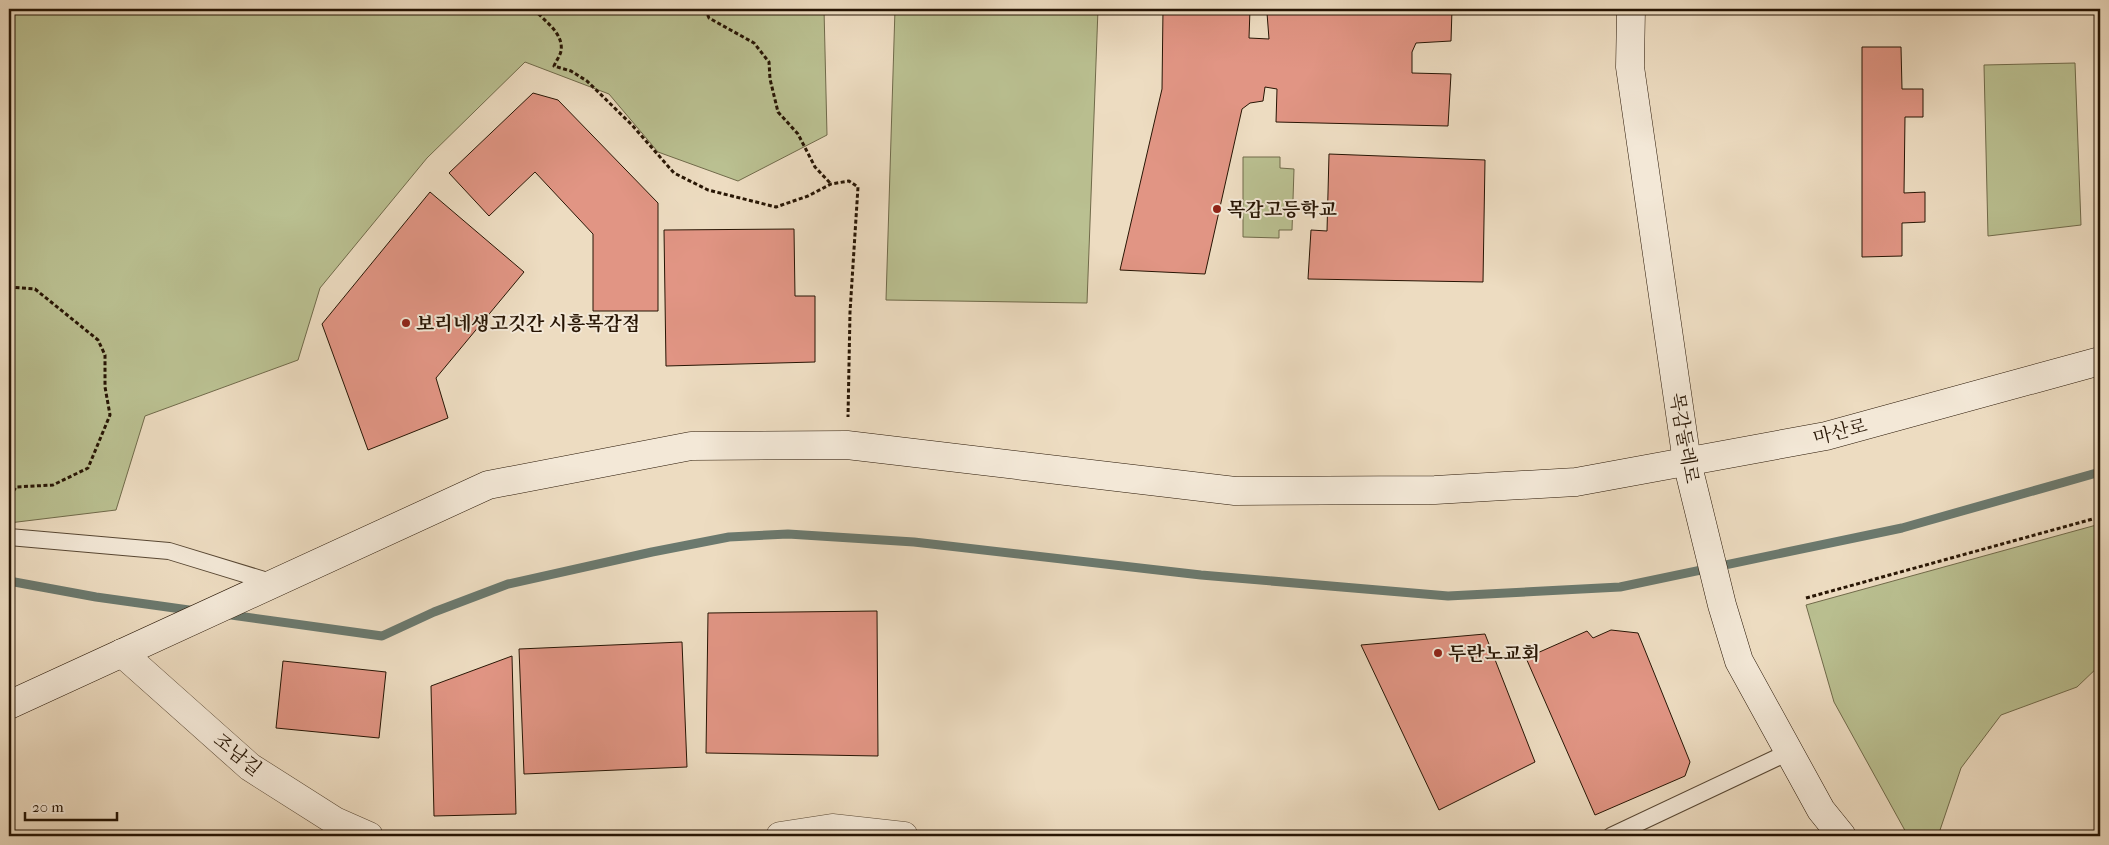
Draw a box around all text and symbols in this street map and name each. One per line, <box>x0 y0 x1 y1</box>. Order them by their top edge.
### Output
place label: 목감고등학교 <box>1227 199 1337 221</box>
marker: 목감고등학교 <box>1211 203 1223 215</box>
place label: 보리네생고깃간 시흥목감점 <box>416 313 640 335</box>
marker: 보리네생고깃간 시흥목감점 <box>400 317 412 329</box>
street label: 목감둘레로 <box>1665 391 1703 485</box>
street label: 마산로 <box>1811 415 1870 449</box>
place label: 두란노교회 <box>1448 643 1540 665</box>
marker: 두란노교회 <box>1432 647 1444 659</box>
street label: 조남길 <box>209 729 266 781</box>
scale bar <box>25 790 118 822</box>
text: 20 m <box>32 798 64 816</box>

